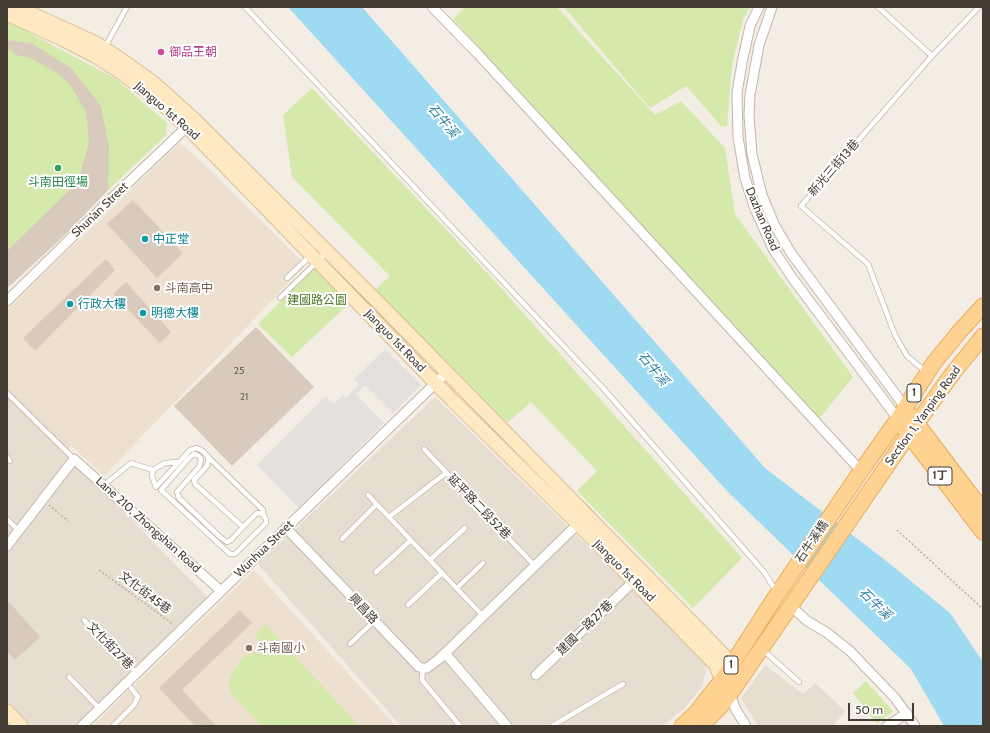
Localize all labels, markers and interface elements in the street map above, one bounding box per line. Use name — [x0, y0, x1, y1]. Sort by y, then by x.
place label: 御品王朝 — [169, 45, 217, 59]
marker: 御品王朝 — [156, 47, 166, 57]
street label: Jianguo 1st Road — [132, 79, 202, 143]
water label: 石牛溪 — [424, 101, 462, 141]
street label: 新光三街13巷 — [805, 137, 863, 199]
marker: 斗南田徑場 — [53, 163, 63, 173]
place label: 斗南田徑場 — [28, 175, 88, 189]
street label: Shun’an Street — [69, 179, 131, 241]
street label: Dazhan Road — [742, 185, 782, 253]
place label: 中正堂 — [153, 232, 189, 246]
marker: 中正堂 — [140, 234, 150, 244]
place label: 斗南高中 — [165, 281, 213, 295]
marker: 斗南高中 — [152, 283, 162, 293]
park label: 建國路公園 — [287, 293, 347, 307]
place label: 行政大樓 — [78, 297, 126, 311]
marker: 行政大樓 — [65, 299, 75, 309]
place label: 明德大樓 — [151, 306, 199, 320]
street label: Jianguo 1st Road — [362, 307, 428, 375]
marker: 明德大樓 — [138, 308, 148, 318]
water label: 石牛溪 — [634, 349, 672, 389]
street label: Section 1, Yanping Road — [882, 363, 964, 469]
house number: 25 — [234, 365, 244, 377]
road number: 1 — [907, 384, 921, 402]
house number: 21 — [240, 391, 248, 403]
road number: 1丁 — [928, 467, 952, 485]
street label: 延平路二段52巷 — [444, 472, 514, 542]
street label: Lane 210, Zhongshan Road — [93, 474, 203, 576]
street label: Wunhua Street — [232, 517, 296, 581]
street label: 石牛溪橋 — [793, 518, 831, 566]
street label: Jianguo 1st Road — [590, 537, 658, 605]
street label: 文化街45巷 — [116, 569, 174, 617]
water label: 石牛溪 — [856, 585, 894, 623]
street label: 興昌路 — [345, 591, 381, 627]
street label: 建國一路27巷 — [554, 598, 616, 658]
street label: 文化街27巷 — [84, 619, 136, 673]
place label: 斗南國小 — [257, 641, 305, 655]
marker: 斗南國小 — [244, 643, 254, 653]
road number: 1 — [724, 656, 738, 674]
scale bar — [850, 695, 916, 721]
text: 50 m — [855, 702, 883, 717]

